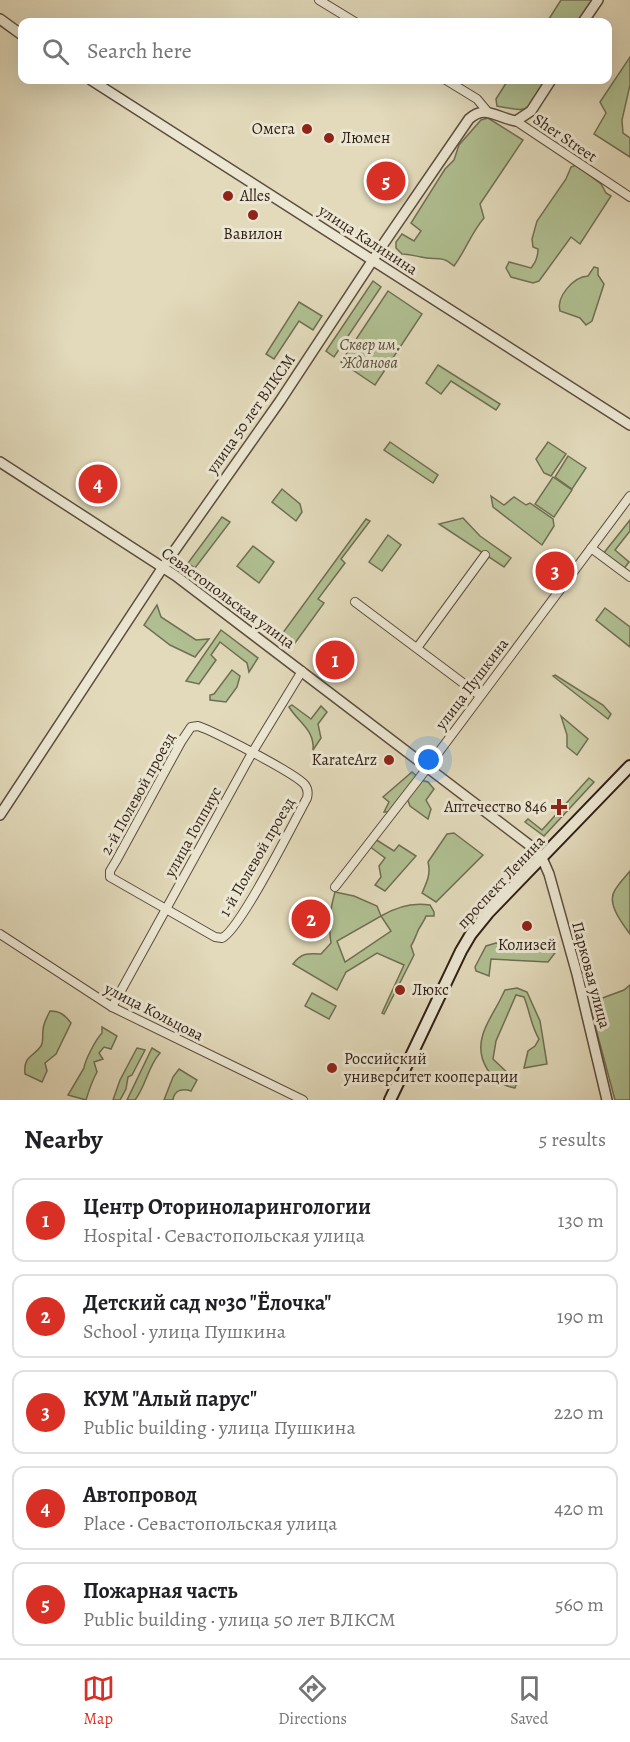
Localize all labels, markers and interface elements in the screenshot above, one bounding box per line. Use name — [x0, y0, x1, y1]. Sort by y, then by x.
search box — [18, 18, 612, 84]
icon: search — [39, 35, 72, 68]
text: Search here — [87, 36, 192, 66]
street label: Sher Street — [529, 109, 601, 167]
place label: Омега — [252, 118, 296, 140]
marker: Омега — [300, 122, 314, 136]
place label: Люмен — [341, 127, 390, 149]
marker: Люмен — [322, 131, 336, 145]
pin: 5 — [366, 158, 406, 204]
place label: Alles — [239, 185, 270, 207]
marker: Alles — [221, 189, 235, 203]
street label: улица Калинина — [313, 199, 422, 281]
marker: Вавилон — [246, 208, 260, 222]
place label: Вавилон — [223, 223, 283, 245]
park label: Сквер им. Жданова — [340, 334, 400, 374]
street label: улица 50 лет ВЛКСМ — [201, 350, 301, 479]
pin: 4 — [78, 462, 118, 506]
street label: Севастопольская улица — [157, 542, 300, 654]
pin: 3 — [536, 548, 574, 594]
street label: улица Пушкина — [430, 633, 514, 735]
pin: 1 — [316, 638, 354, 682]
street label: 2-й Полевой проезд — [95, 729, 181, 859]
your location — [414, 745, 443, 774]
place label: KarateArz — [312, 749, 377, 771]
marker: KarateArz — [382, 753, 396, 767]
street label: улица Гоппиус — [159, 783, 227, 882]
street label: 1-й Полевой проезд — [214, 793, 300, 921]
place label: Аптечество 846 — [443, 796, 547, 818]
marker: Аптечество 846 — [552, 800, 566, 814]
street label: проспект Ленина — [452, 830, 550, 933]
pin: 2 — [292, 896, 330, 942]
marker: Колизей — [520, 919, 534, 933]
street label: Парковая улица — [566, 919, 616, 1031]
place label: Колизей — [498, 934, 556, 956]
street label: улица Кольцова — [100, 977, 208, 1047]
place label: Люкс — [412, 979, 449, 1001]
marker: Люкс — [393, 983, 407, 997]
place label: Российский университет кооперации — [343, 1048, 518, 1088]
marker: Российский университет кооперации — [325, 1061, 339, 1075]
text: Nearby — [24, 1122, 103, 1157]
text: 5 results — [539, 1126, 606, 1153]
text: Центр Оториноларингологии — [83, 1192, 371, 1222]
text: 1 — [42, 1207, 49, 1234]
text: 130 m — [558, 1207, 604, 1234]
text: Hospital · Севастопольская улица — [83, 1222, 365, 1249]
text: Детский сад №30 "Ёлочка" — [83, 1288, 331, 1318]
text: 2 — [41, 1303, 50, 1330]
text: 190 m — [557, 1303, 604, 1330]
text: School · улица Пушкина — [83, 1318, 286, 1345]
text: КУМ "Алый парус" — [83, 1384, 257, 1414]
text: 3 — [41, 1399, 50, 1426]
text: 220 m — [554, 1399, 604, 1426]
text: Public building · улица Пушкина — [83, 1414, 356, 1441]
text: Автопровод — [83, 1480, 197, 1510]
text: 4 — [41, 1495, 50, 1522]
text: 420 m — [554, 1495, 604, 1522]
text: Place · Севастопольская улица — [83, 1510, 338, 1537]
text: Пожарная часть — [83, 1576, 238, 1606]
text: 5 — [41, 1591, 50, 1618]
text: 560 m — [555, 1591, 604, 1618]
text: Public building · улица 50 лет ВЛКСМ — [83, 1606, 396, 1633]
tab: Map — [82, 1672, 115, 1730]
tab: Directions — [278, 1672, 347, 1730]
tab: Saved — [510, 1672, 548, 1730]

